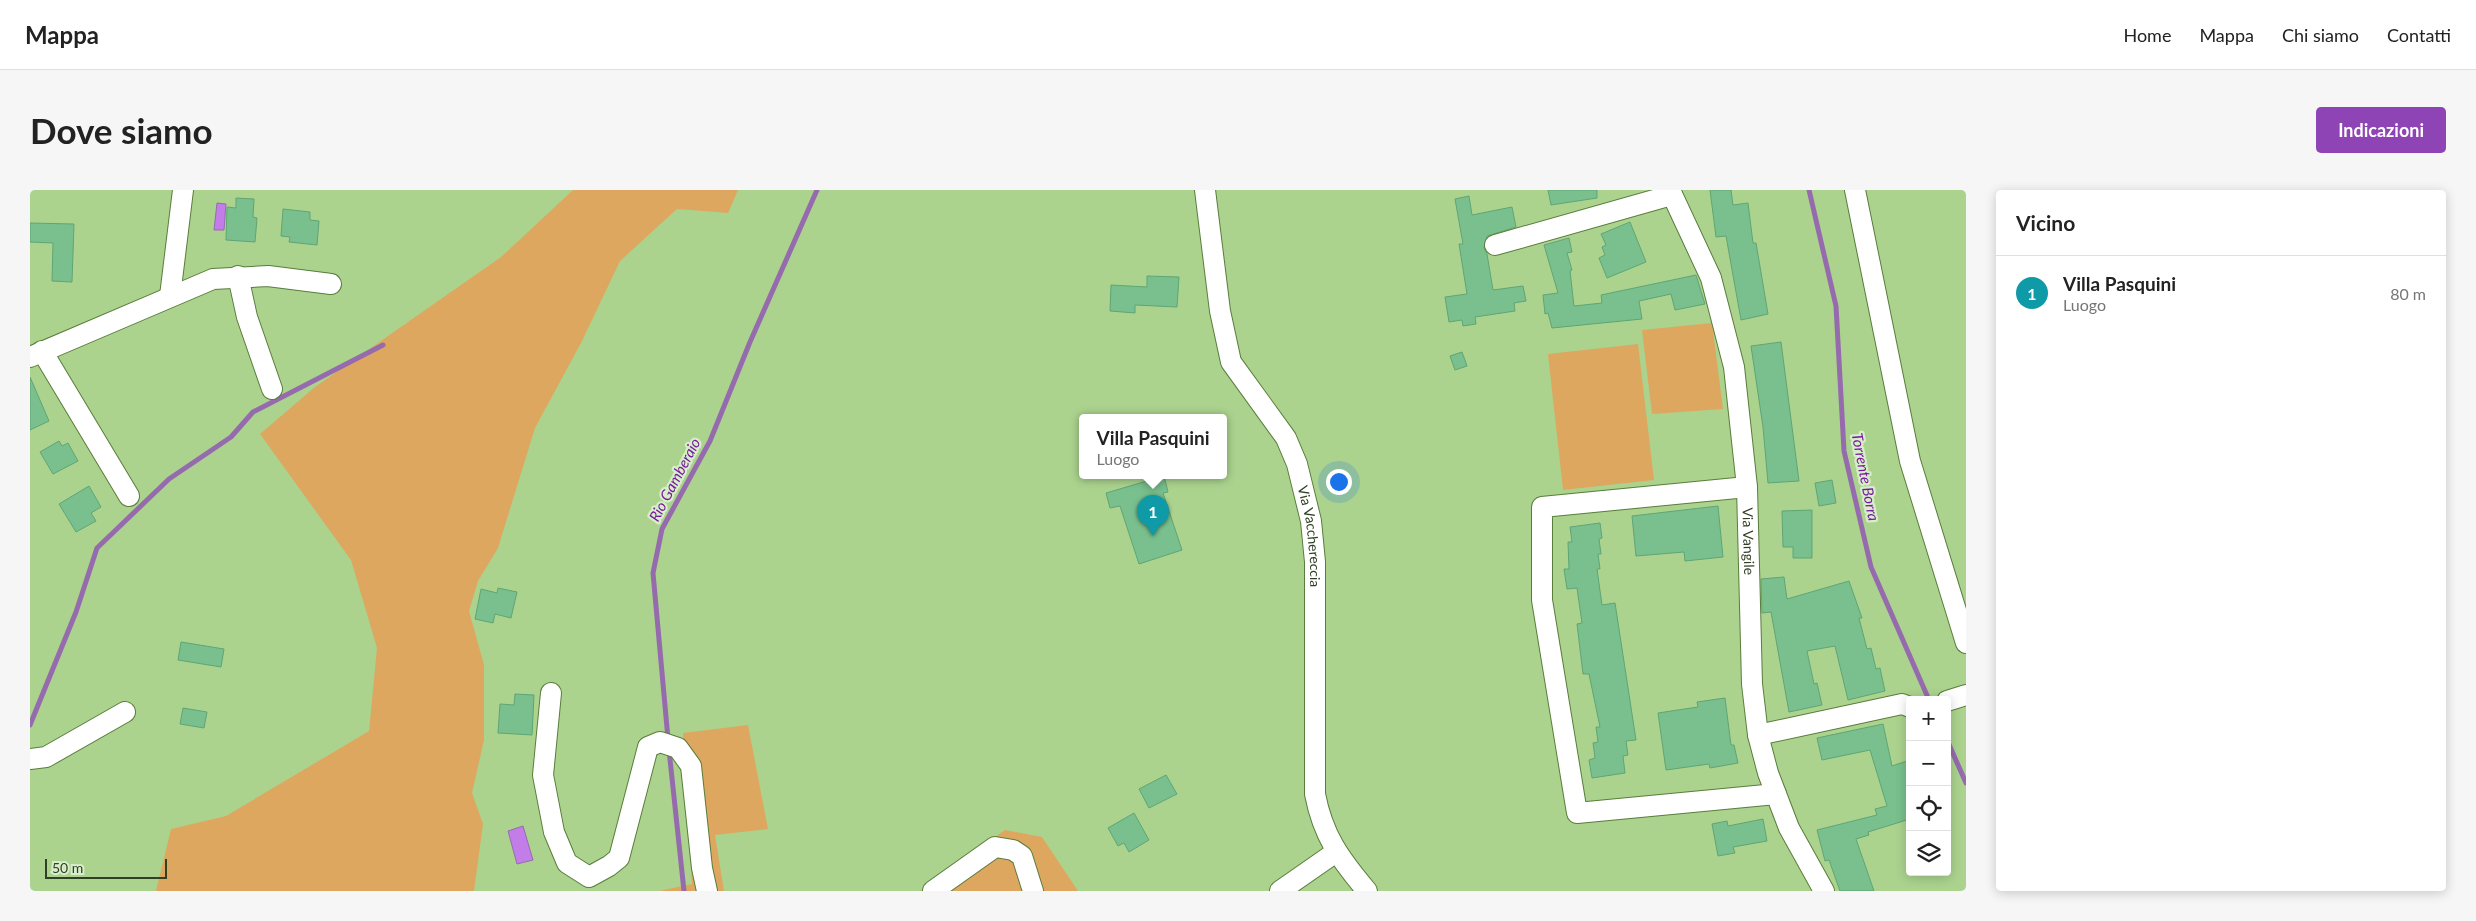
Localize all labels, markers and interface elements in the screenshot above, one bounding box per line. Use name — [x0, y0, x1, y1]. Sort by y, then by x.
text: Mappa — [25, 20, 99, 49]
text: Home — [2123, 24, 2171, 46]
text: Mappa — [2199, 24, 2254, 46]
text: Chi siamo — [2282, 24, 2359, 46]
text: Contatti — [2387, 24, 2451, 46]
button: Indicazioni — [2316, 107, 2446, 153]
text: Dove siamo — [30, 109, 213, 151]
text: Vicino — [2016, 210, 2075, 235]
text: Villa Pasquini — [2063, 272, 2176, 295]
text: 1 — [2027, 284, 2037, 303]
text: 80 m — [2390, 284, 2426, 303]
text: Luogo — [2063, 295, 2106, 314]
popup — [1079, 414, 1227, 479]
text: Villa Pasquini — [1096, 426, 1210, 449]
water label: Torrente Borra — [1849, 431, 1883, 523]
water label: Rio Gamberaio — [645, 435, 704, 524]
text: Luogo — [1096, 449, 1139, 468]
your location — [1326, 469, 1352, 495]
street label: Via Vacchereccia — [1295, 484, 1324, 587]
pin: 1 — [1137, 495, 1169, 536]
street label: Via Vangile — [1740, 507, 1758, 575]
map controls — [1906, 696, 1951, 876]
button: + — [1906, 696, 1951, 741]
button: − — [1906, 741, 1951, 786]
button: locate — [1906, 786, 1951, 831]
button: layers — [1906, 831, 1951, 876]
scale bar — [45, 856, 168, 879]
text: 50 m — [52, 859, 83, 876]

